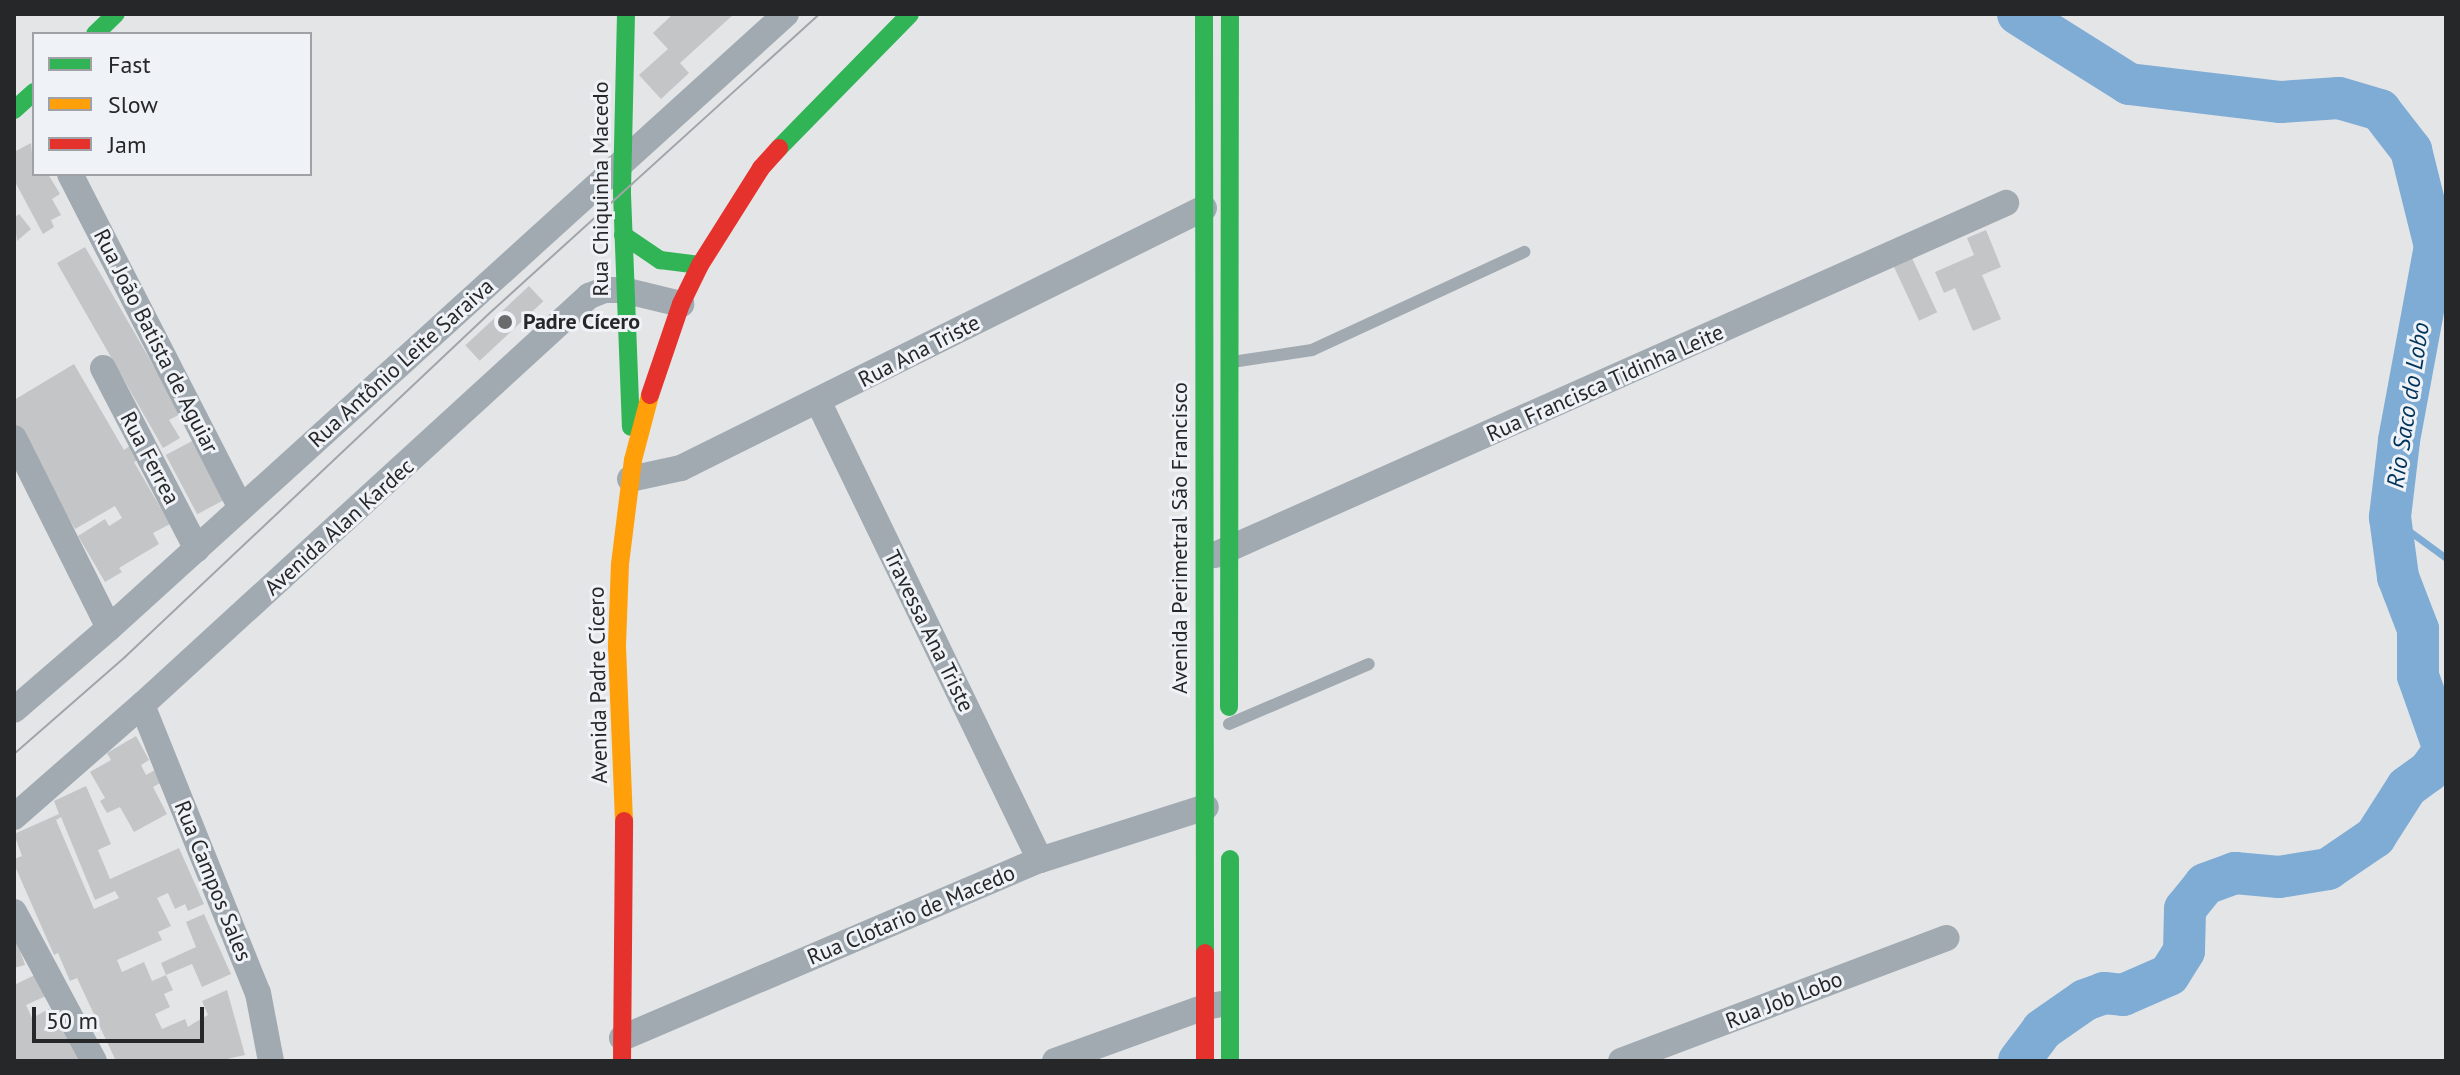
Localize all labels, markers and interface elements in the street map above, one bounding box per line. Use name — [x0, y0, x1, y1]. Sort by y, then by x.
legend — [32, 32, 312, 176]
text: Fast — [108, 49, 151, 80]
street label: Rua Chiquinha Macedo — [588, 82, 614, 296]
text: Slow — [108, 89, 158, 120]
text: Jam — [108, 129, 146, 160]
street label: Rua João Batista de Aguiar — [88, 224, 224, 458]
street label: Rua Antônio Leite Saraiva — [303, 273, 499, 453]
place label: Padre Cícero — [523, 309, 640, 335]
street label: Rua Ana Triste — [853, 309, 985, 393]
marker: Padre Cícero — [494, 311, 516, 333]
street label: Rua Francisca Tidinha Leite — [1482, 319, 1728, 447]
water label: Rio Saco do Lobo — [2381, 320, 2435, 490]
street label: Avenida Perimetral São Francisco — [1167, 382, 1193, 694]
street label: Rua Ferrea — [115, 407, 185, 509]
street label: Avenida Alan Kardec — [259, 453, 419, 601]
street label: Travessa Ana Triste — [878, 545, 980, 717]
street label: Avenida Padre Cícero — [583, 586, 613, 784]
street label: Rua Campos Sales — [169, 797, 257, 965]
street label: Rua Clotario de Macedo — [803, 859, 1019, 971]
street label: Rua Job Lobo — [1722, 966, 1846, 1034]
scale bar — [36, 991, 208, 1041]
text: 50 m — [46, 1005, 98, 1036]

